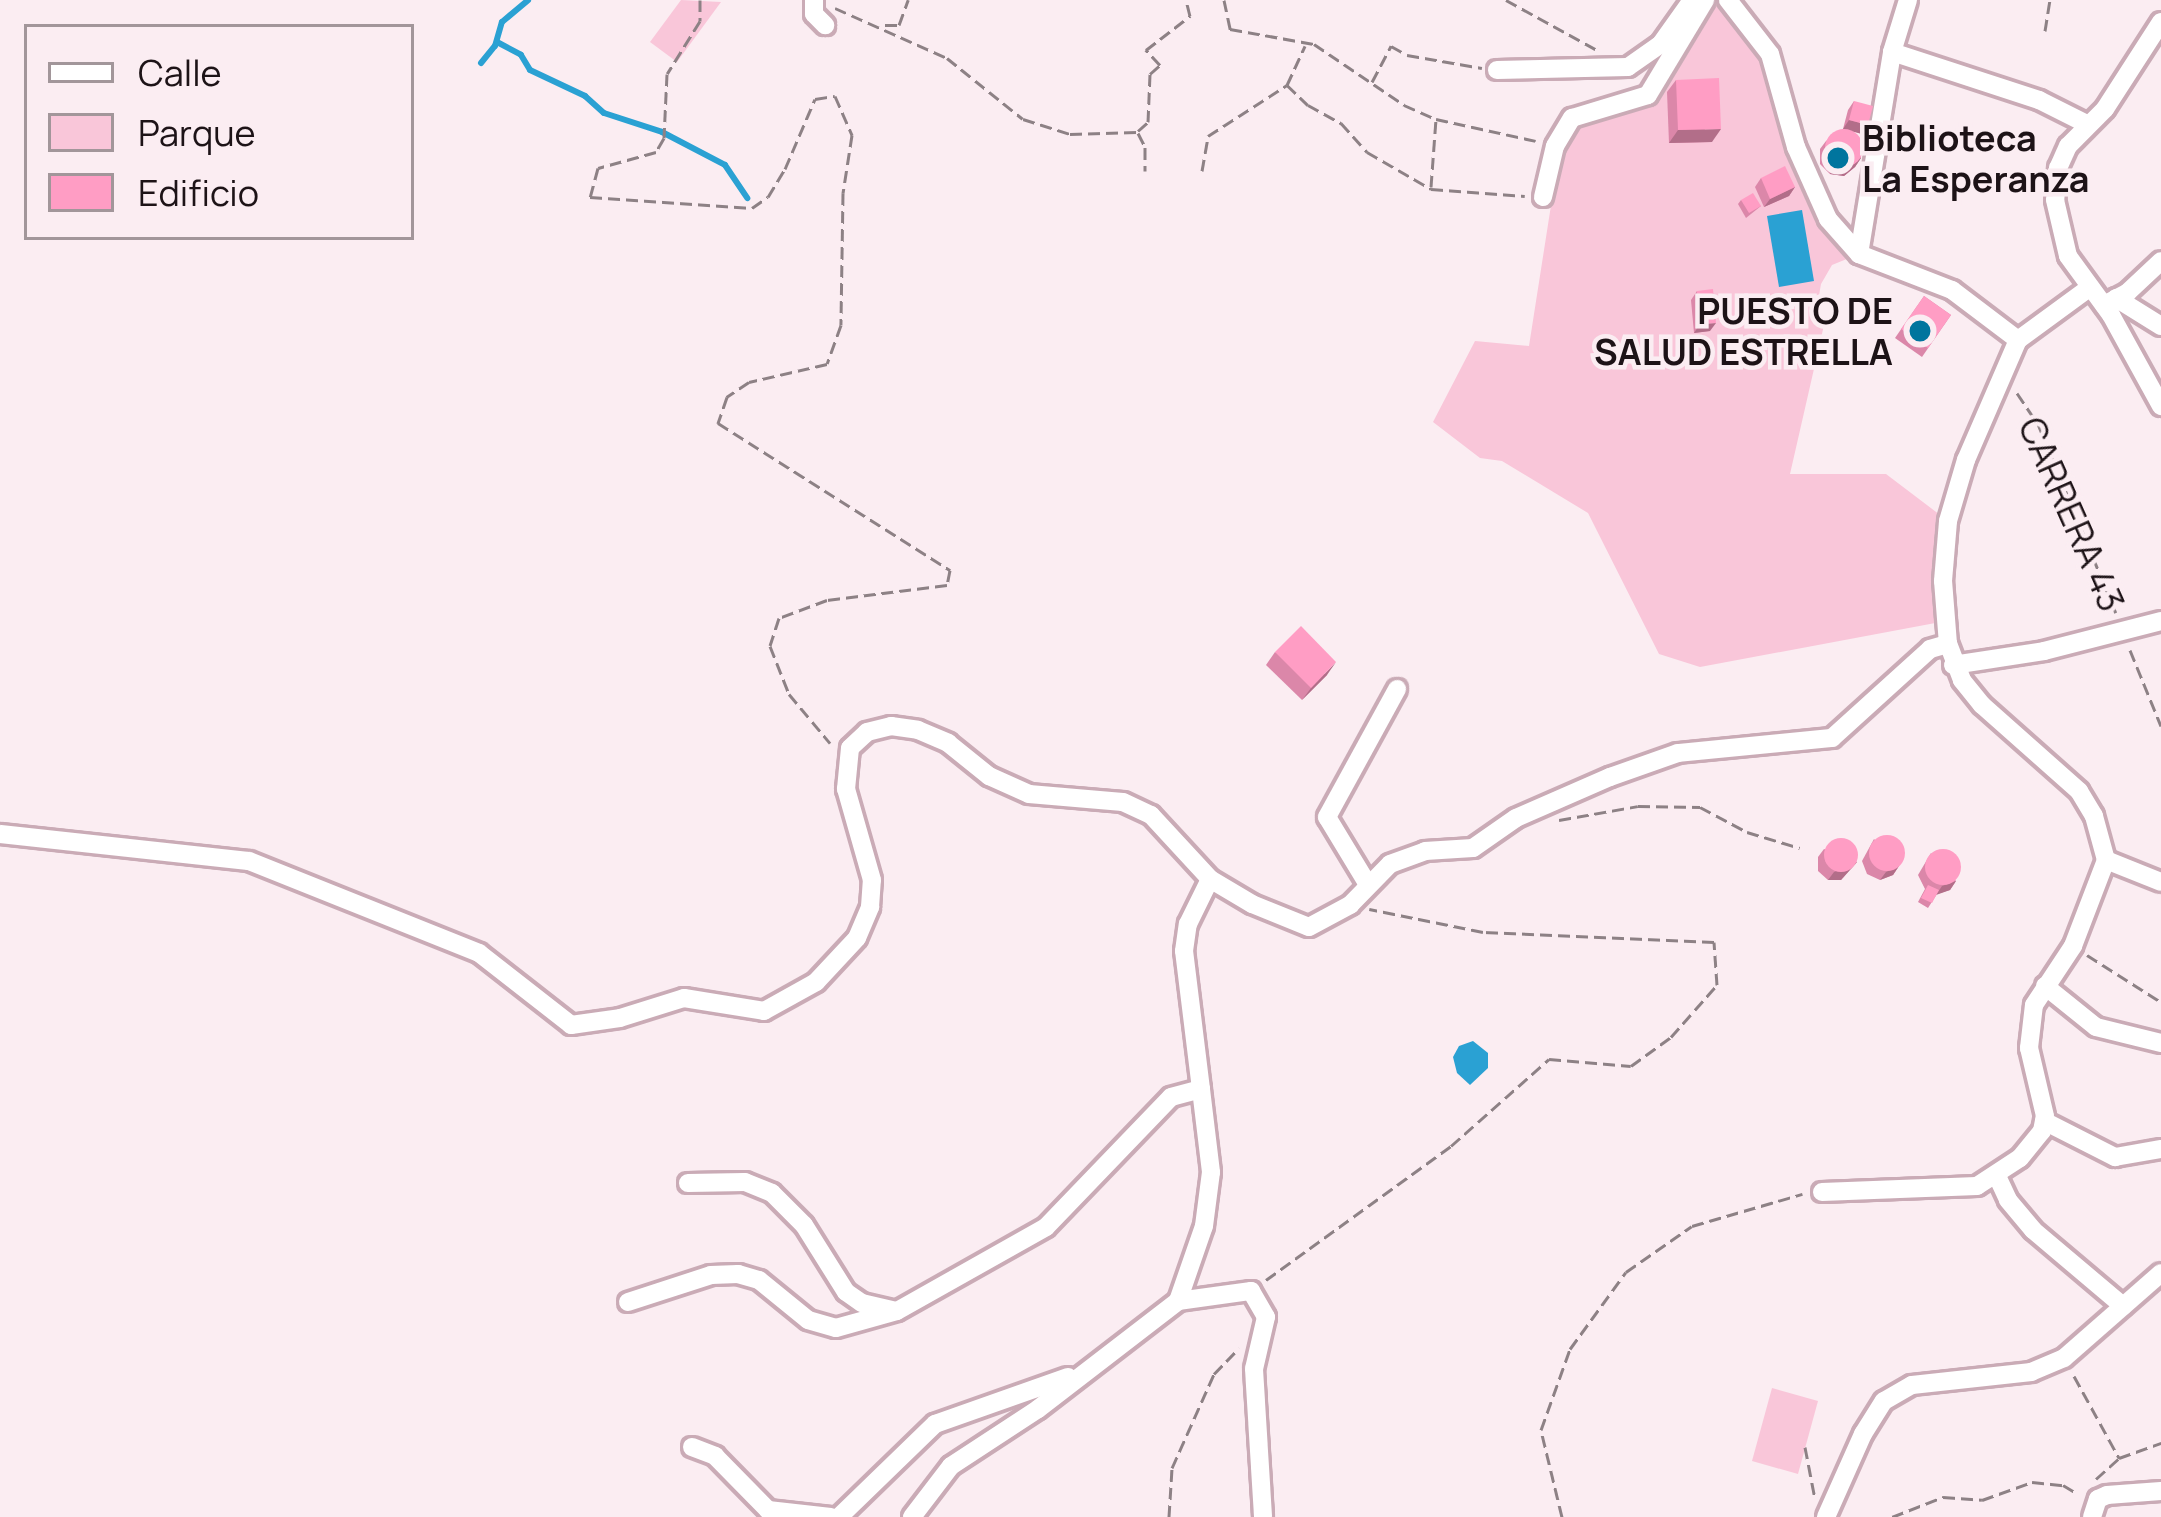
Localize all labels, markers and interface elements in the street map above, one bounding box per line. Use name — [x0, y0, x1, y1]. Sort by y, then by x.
legend — [24, 24, 414, 240]
text: Calle — [138, 48, 222, 97]
text: Parque — [138, 108, 256, 157]
place label: Biblioteca La Esperanza — [1862, 115, 2090, 200]
marker: Biblioteca La Esperanza — [1825, 145, 1851, 171]
text: Edificio — [138, 168, 259, 217]
place label: PUESTO DE SALUD ESTRELLA — [1594, 288, 1893, 373]
marker: PUESTO DE SALUD ESTRELLA — [1904, 315, 1936, 347]
street label: CARRERA 43 — [2010, 410, 2134, 618]

